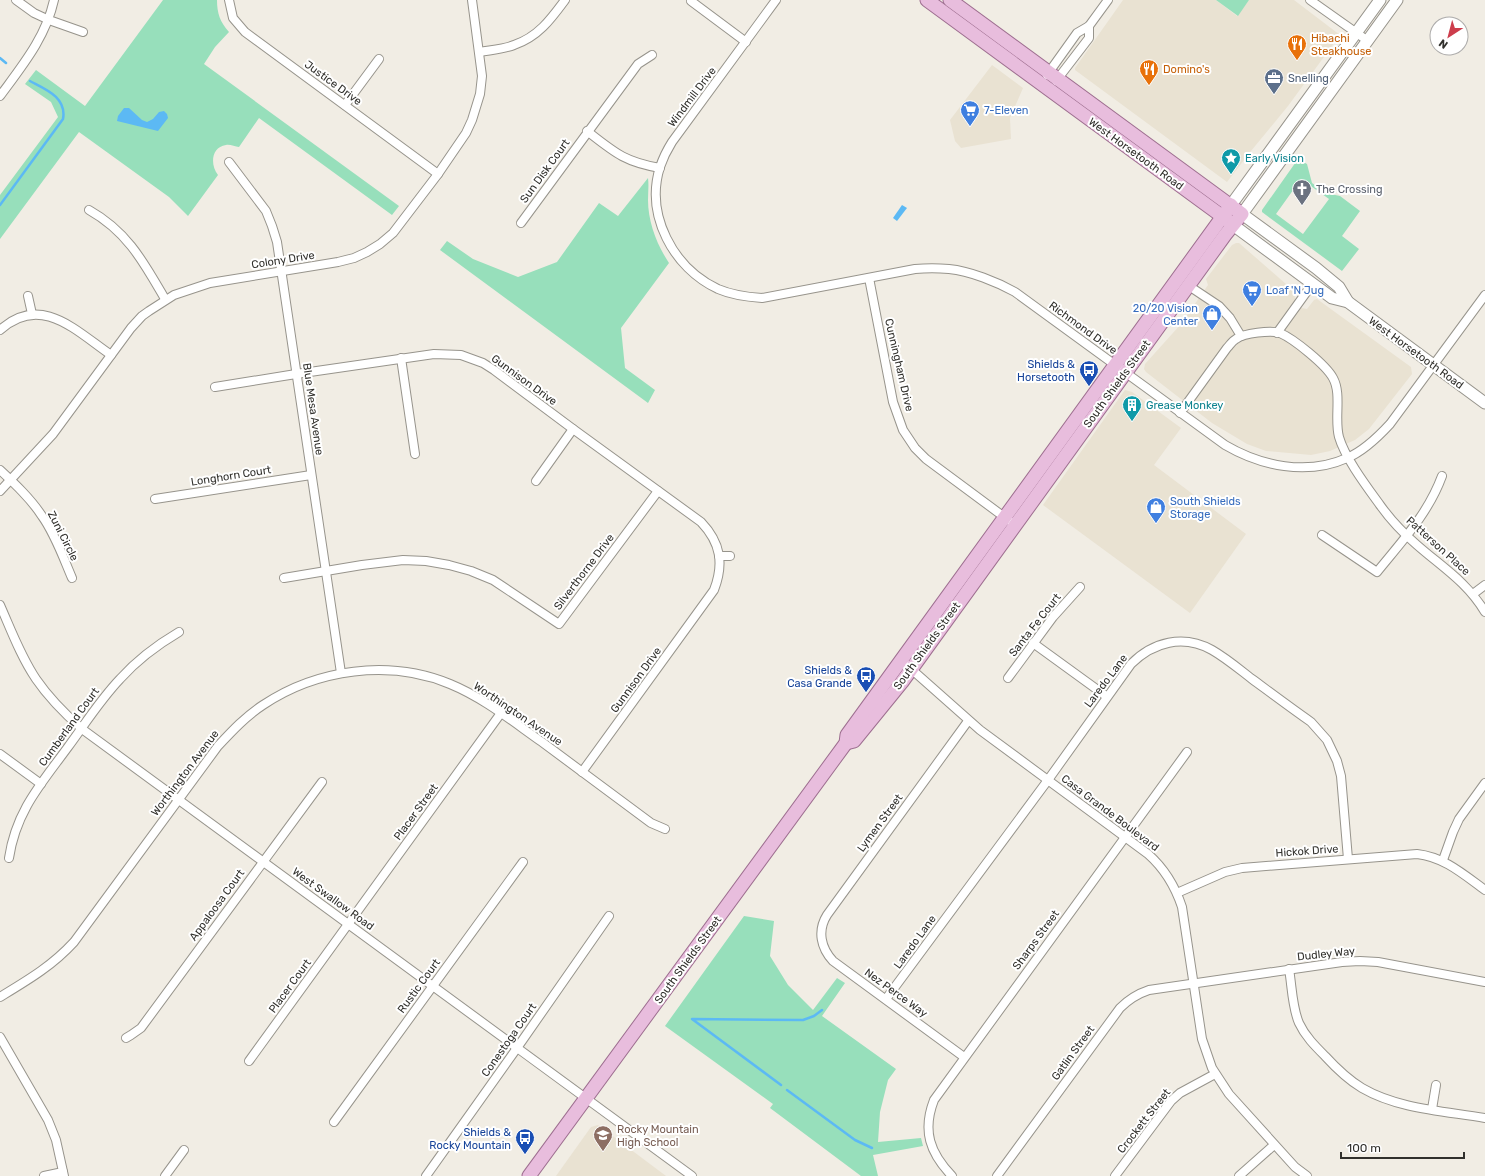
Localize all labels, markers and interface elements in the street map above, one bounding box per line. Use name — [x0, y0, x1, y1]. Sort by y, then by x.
north arrow — [1429, 16, 1469, 56]
place label: Hibachi Steakhouse — [1311, 32, 1371, 58]
restaurant icon: Hibachi Steakhouse — [1286, 33, 1308, 61]
text: N — [1436, 36, 1450, 51]
street label: Justice Drive — [302, 58, 364, 108]
restaurant icon: Domino's — [1138, 58, 1160, 86]
place label: Domino's — [1163, 63, 1210, 76]
street label: Windmill Drive — [665, 64, 719, 130]
office icon: Snelling — [1263, 67, 1285, 95]
place label: Snelling — [1288, 72, 1329, 85]
supermarket icon: 7-Eleven — [959, 99, 981, 127]
place label: 7-Eleven — [984, 104, 1029, 117]
street label: West Horsetooth Road — [1086, 115, 1186, 193]
street label: Sun Disk Court — [517, 136, 573, 205]
place icon: Early Vision — [1220, 147, 1242, 175]
place label: Early Vision — [1245, 152, 1304, 165]
church icon: The Crossing — [1291, 178, 1313, 206]
place label: The Crossing — [1316, 183, 1383, 196]
street label: Colony Drive — [250, 249, 316, 271]
supermarket icon: Loaf 'N Jug — [1241, 279, 1263, 307]
place label: Loaf 'N Jug — [1266, 284, 1324, 297]
street label: Richmond Drive — [1046, 299, 1120, 357]
place label: 20/20 Vision Center — [1133, 302, 1199, 328]
shop icon: 20/20 Vision Center — [1201, 303, 1223, 331]
street label: West Horsetooth Road — [1366, 314, 1466, 392]
street label: Cunningham Drive — [882, 317, 916, 413]
street label: South Shields Street — [1081, 337, 1154, 430]
street label: Gunnison Drive — [489, 352, 559, 408]
place label: Shields & Horsetooth — [1017, 358, 1075, 384]
bus stop icon: Shields & Horsetooth — [1078, 359, 1100, 387]
street label: Blue Mesa Avenue — [300, 362, 326, 456]
building icon: Grease Monkey — [1121, 394, 1143, 422]
place label: Grease Monkey — [1146, 399, 1223, 412]
street label: Longhorn Court — [190, 463, 273, 489]
place label: South Shields Storage — [1170, 495, 1241, 521]
shop icon: South Shields Storage — [1145, 496, 1167, 524]
street label: Zuni Circle — [45, 509, 81, 563]
street label: Patterson Place — [1403, 514, 1473, 578]
street label: Silverthorne Drive — [551, 531, 617, 613]
street label: Santa Fe Court — [1006, 590, 1064, 659]
street label: South Shields Street — [891, 599, 964, 692]
street label: Gunnison Drive — [608, 645, 664, 715]
street label: Laredo Lane — [1082, 652, 1130, 710]
place label: Shields & Casa Grande — [787, 664, 852, 690]
bus stop icon: Shields & Casa Grande — [855, 665, 877, 693]
street label: Worthington Avenue — [471, 679, 565, 749]
street label: Cumberland Court — [36, 685, 102, 769]
street label: Worthington Avenue — [148, 727, 222, 819]
street label: Casa Grande Boulevard — [1059, 772, 1161, 854]
street label: Placer Street — [391, 781, 441, 843]
street label: Lymen Street — [855, 791, 906, 854]
street label: Hickok Drive — [1275, 842, 1339, 860]
street label: West Swallow Road — [290, 865, 376, 933]
street label: Appaloosa Court — [187, 866, 248, 943]
street label: Sharps Street — [1010, 907, 1062, 972]
street label: South Shields Street — [652, 913, 725, 1006]
street label: Laredo Lane — [891, 913, 939, 971]
street label: Dudley Way — [1296, 944, 1356, 964]
street label: Placer Court — [266, 956, 314, 1015]
street label: Rustic Court — [395, 956, 443, 1016]
street label: Nez Perce Way — [862, 966, 930, 1020]
street label: Conestoga Court — [479, 1000, 540, 1079]
street label: Gatlin Street — [1049, 1023, 1098, 1083]
street label: Crockett Street — [1115, 1086, 1174, 1156]
place label: Rocky Mountain High School — [617, 1123, 699, 1149]
school or university icon: Rocky Mountain High School — [592, 1124, 614, 1152]
place label: Shields & Rocky Mountain — [429, 1126, 511, 1152]
bus stop icon: Shields & Rocky Mountain — [514, 1127, 536, 1155]
scale bar — [1341, 1134, 1464, 1160]
text: 100 m — [1347, 1141, 1381, 1155]

